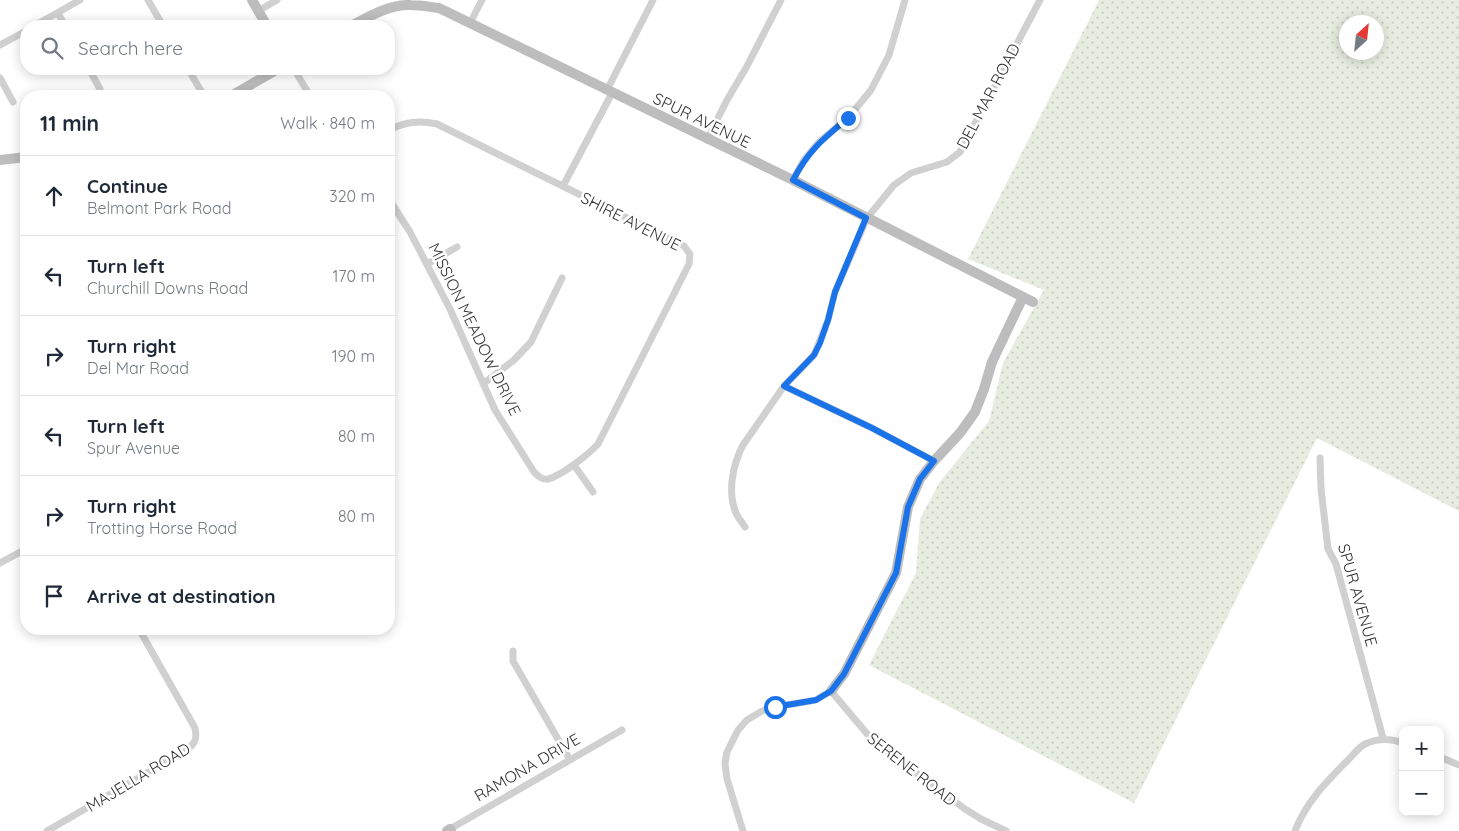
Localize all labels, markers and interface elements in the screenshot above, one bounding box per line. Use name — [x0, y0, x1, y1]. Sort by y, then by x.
north arrow — [1339, 15, 1384, 60]
search box — [20, 20, 395, 75]
icon: search — [38, 34, 66, 62]
text: Search here — [78, 36, 183, 60]
street label: DEL MAR ROAD — [952, 40, 1024, 152]
street label: SPUR AVENUE — [650, 88, 754, 152]
route end — [837, 107, 860, 130]
text: 11 min — [40, 110, 99, 136]
text: Walk · 840 m — [280, 113, 375, 133]
text: Continue — [87, 174, 168, 198]
icon: ahead — [40, 182, 68, 210]
text: 320 m — [329, 186, 375, 206]
street label: SHIRE AVENUE — [578, 187, 684, 255]
text: Belmont Park Road — [87, 198, 231, 218]
street label: MISSION MEADOW DRIVE — [424, 239, 526, 419]
text: Turn left — [87, 254, 165, 278]
icon: left — [40, 262, 68, 290]
text: 170 m — [332, 266, 375, 286]
text: Churchill Downs Road — [87, 278, 248, 298]
text: Turn right — [87, 334, 176, 358]
icon: right — [40, 342, 68, 370]
text: 190 m — [332, 346, 375, 366]
text: Del Mar Road — [87, 358, 189, 378]
text: Turn left — [87, 414, 165, 438]
icon: left — [40, 422, 68, 450]
text: 80 m — [338, 426, 375, 446]
text: Spur Avenue — [87, 438, 180, 458]
text: Turn right — [87, 494, 176, 518]
icon: right — [40, 502, 68, 530]
text: 80 m — [338, 506, 375, 526]
text: Trotting Horse Road — [87, 518, 237, 538]
street label: SPUR AVENUE — [1334, 541, 1382, 649]
icon: arrive — [40, 582, 68, 610]
text: Arrive at destination — [87, 584, 276, 608]
route start — [764, 696, 787, 719]
map controls — [1399, 726, 1444, 816]
button: + — [1399, 726, 1444, 771]
street label: SERENE ROAD — [863, 728, 961, 810]
street label: RAMONA DRIVE — [471, 729, 583, 805]
street label: MAJELLA ROAD — [82, 738, 194, 816]
button: − — [1399, 771, 1444, 816]

